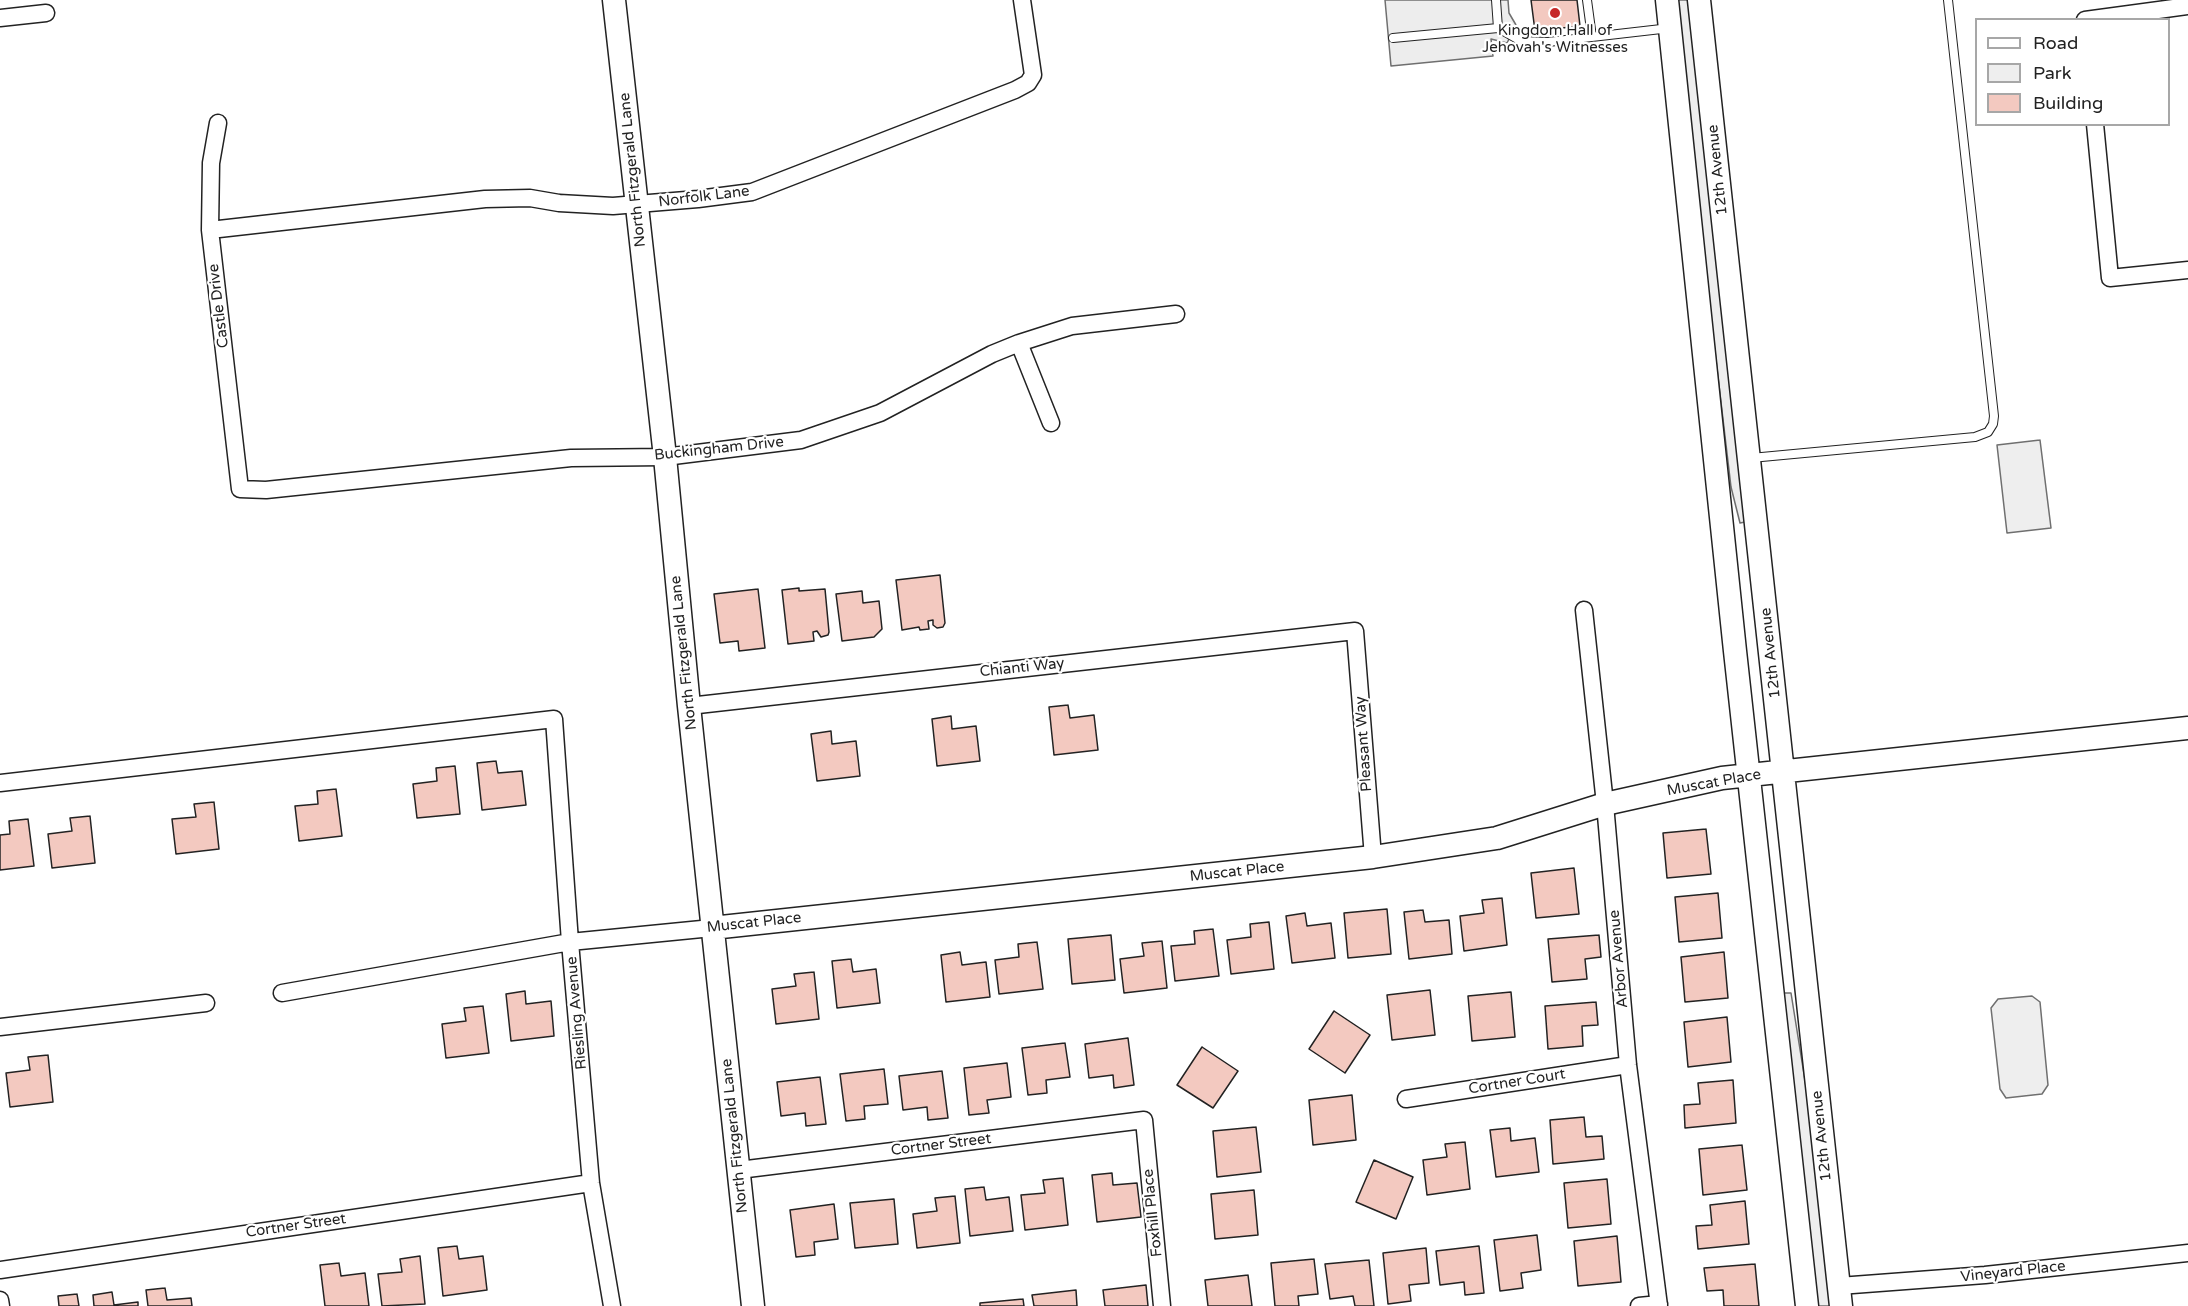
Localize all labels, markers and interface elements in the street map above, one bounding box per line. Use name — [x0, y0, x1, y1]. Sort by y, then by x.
marker: Kingdom Hall of Jehovah's Witnesses — [1548, 6, 1562, 20]
legend — [1975, 18, 2170, 126]
place label: Kingdom Hall of Jehovah's Witnesses — [1482, 22, 1628, 57]
text: Road — [2033, 32, 2078, 54]
text: Park — [2033, 62, 2071, 84]
street label: North Fitzgerald Lane — [616, 92, 650, 248]
text: Building — [2033, 92, 2103, 114]
street label: 12th Avenue — [1704, 124, 1732, 216]
street label: Norfolk Lane — [657, 182, 751, 212]
street label: Castle Drive — [205, 263, 233, 349]
street label: Buckingham Drive — [653, 433, 785, 465]
street label: North Fitzgerald Lane — [667, 575, 701, 731]
street label: 12th Avenue — [1757, 607, 1785, 699]
street label: Chianti Way — [979, 655, 1065, 681]
street label: Pleasant Way — [1352, 696, 1376, 792]
street label: Muscat Place — [1666, 766, 1762, 800]
street label: Muscat Place — [1189, 858, 1285, 886]
street label: Muscat Place — [706, 909, 802, 937]
street label: Arbor Avenue — [1606, 909, 1632, 1009]
street label: Riesling Avenue — [563, 956, 591, 1070]
street label: North Fitzgerald Lane — [718, 1058, 752, 1214]
street label: Cortner Court — [1467, 1065, 1567, 1099]
street label: 12th Avenue — [1808, 1090, 1836, 1182]
street label: Cortner Street — [890, 1130, 992, 1160]
street label: Foxhill Place — [1139, 1168, 1167, 1258]
street label: Cortner Street — [245, 1210, 347, 1242]
street label: Vineyard Place — [1960, 1258, 2066, 1286]

